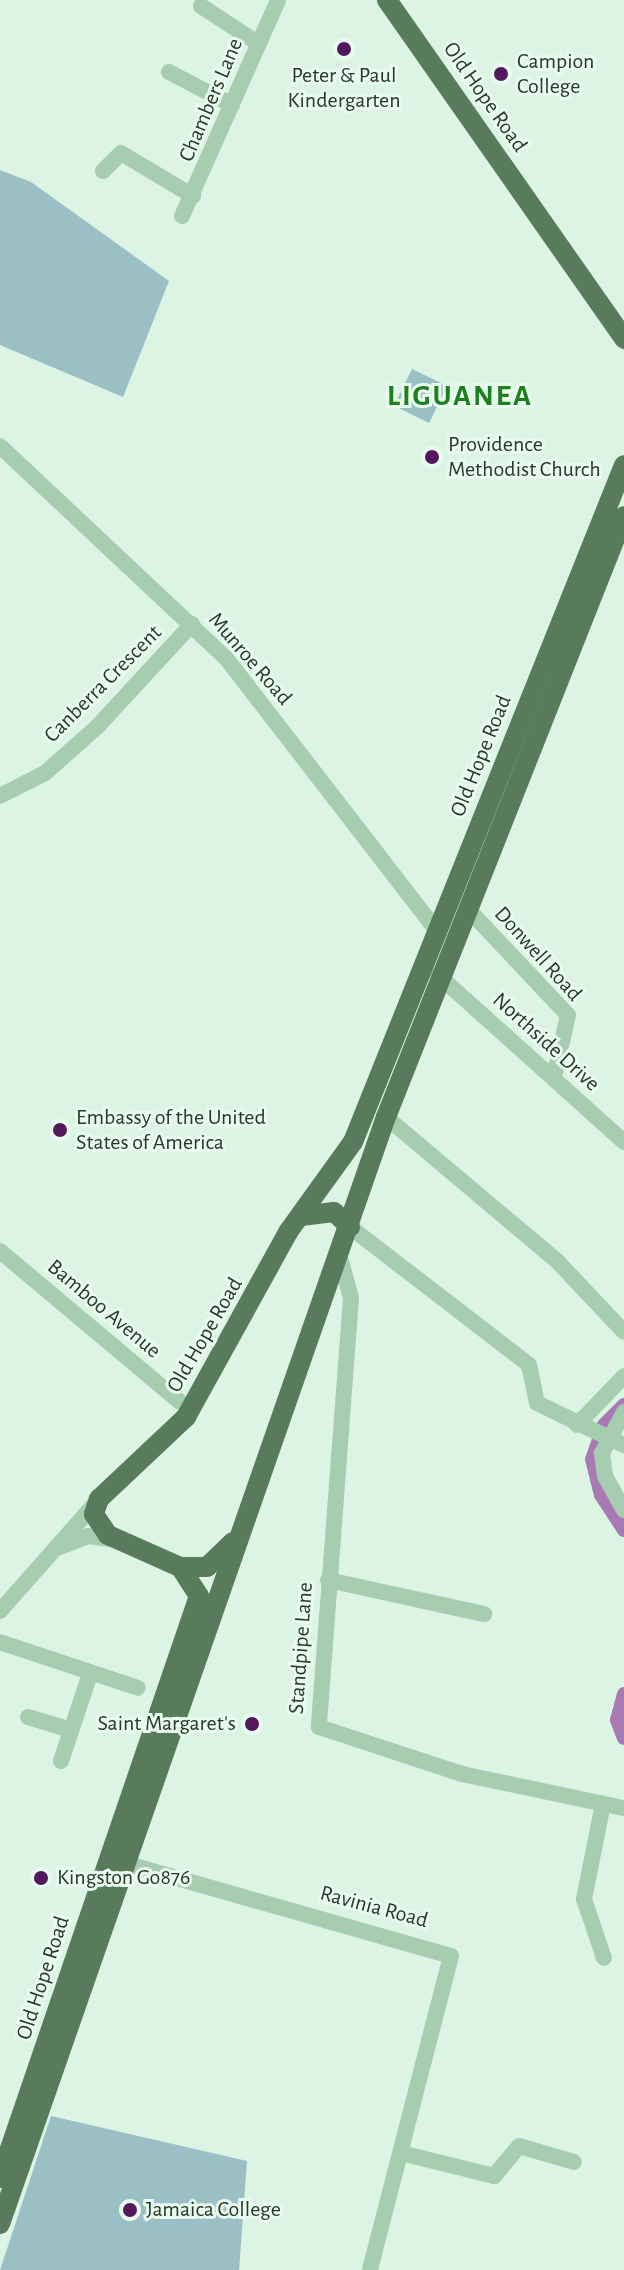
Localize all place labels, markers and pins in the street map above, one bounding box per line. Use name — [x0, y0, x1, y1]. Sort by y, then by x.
marker: Peter & Paul Kindergarten — [335, 40, 353, 58]
place label: Campion College — [517, 48, 594, 100]
place label: Peter & Paul Kindergarten — [287, 62, 401, 114]
marker: Campion College — [492, 65, 510, 83]
place label: Providence Methodist Church — [448, 431, 601, 482]
marker: Providence Methodist Church — [423, 448, 441, 466]
place label: Embassy of the United States of America — [76, 1104, 266, 1156]
marker: Embassy of the United States of America — [51, 1121, 69, 1139]
place label: Saint Margaret's — [98, 1711, 236, 1737]
marker: Saint Margaret's — [243, 1715, 261, 1733]
place label: Kingston Go876 — [57, 1865, 190, 1891]
marker: Kingston Go876 — [32, 1869, 50, 1887]
place label: Jamaica College — [146, 2197, 281, 2223]
marker: Jamaica College — [121, 2201, 139, 2219]

